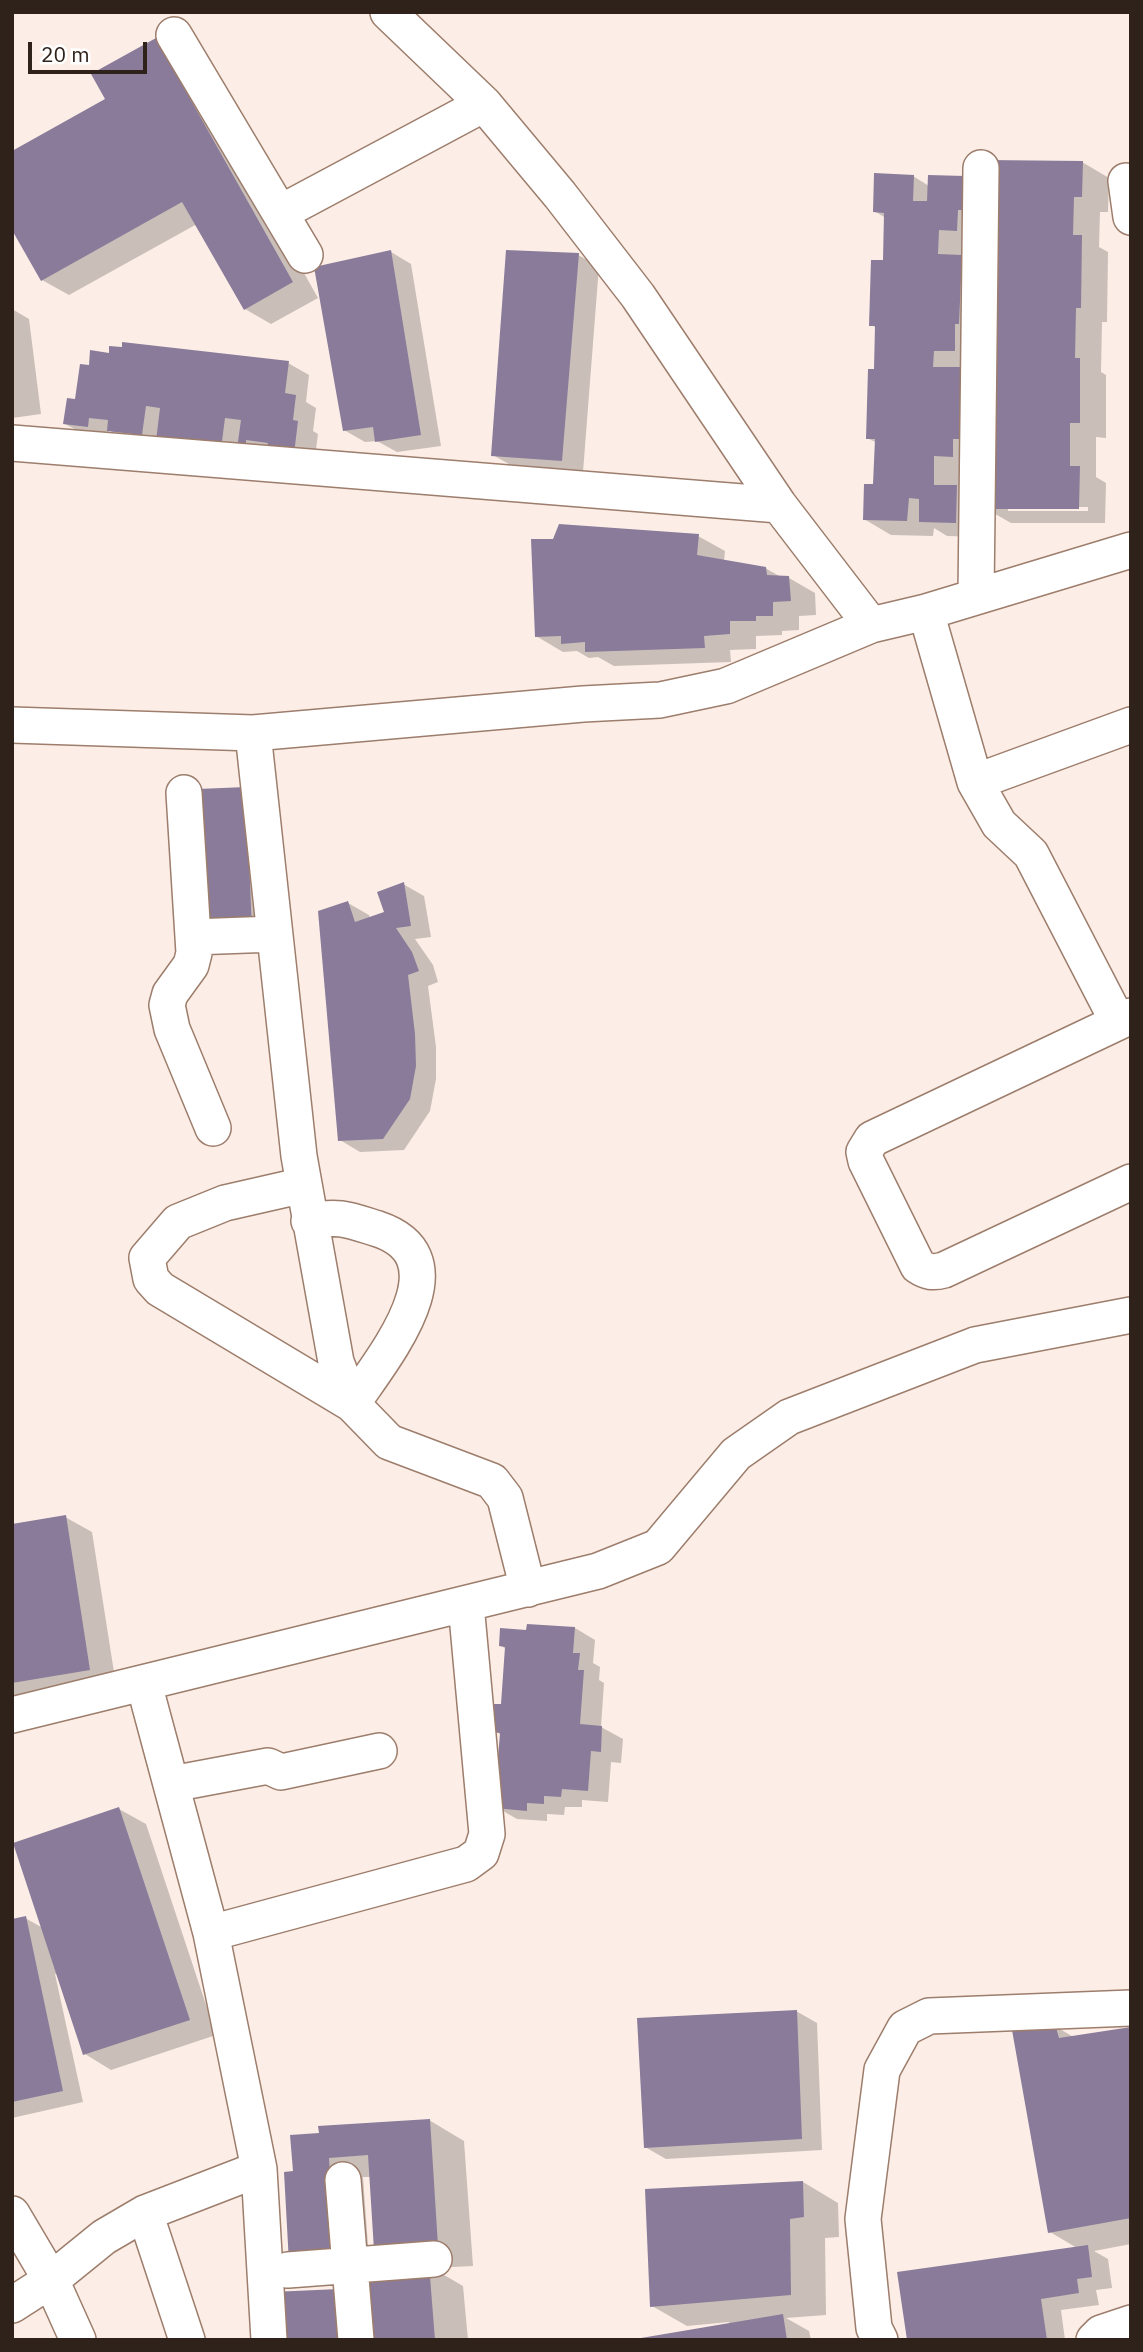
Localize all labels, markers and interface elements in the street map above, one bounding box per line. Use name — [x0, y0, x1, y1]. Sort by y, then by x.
scale bar — [32, 28, 150, 72]
text: 20 m — [41, 40, 90, 68]

